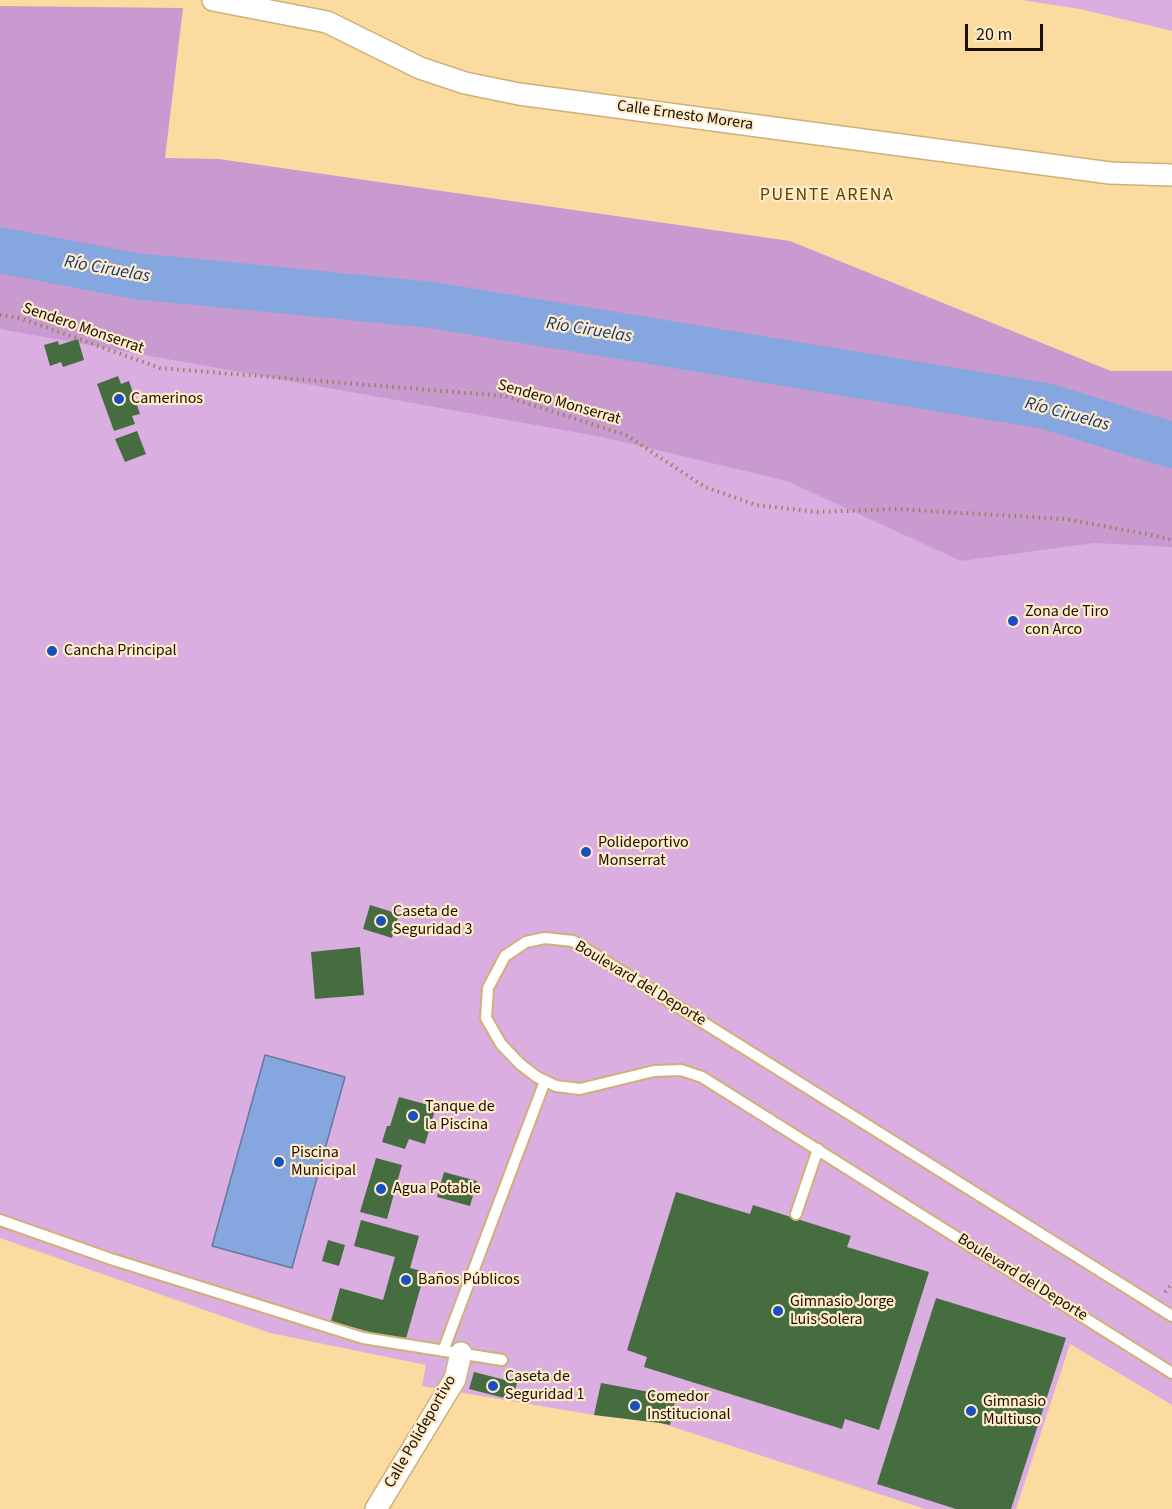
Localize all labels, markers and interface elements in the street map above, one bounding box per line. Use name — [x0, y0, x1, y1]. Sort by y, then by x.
scale bar — [968, 12, 1046, 50]
text: 20 m — [976, 22, 1012, 47]
street label: Calle Ernesto Morera — [616, 97, 754, 135]
district label: PUENTE ARENA — [760, 185, 894, 207]
water label: Río Ciruelas — [62, 252, 152, 288]
street label: Sendero Monserrat — [20, 299, 146, 359]
water label: Río Ciruelas — [544, 314, 634, 348]
street label: Sendero Monserrat — [495, 376, 623, 430]
place label: Camerinos — [131, 389, 203, 409]
marker: Camerinos — [112, 392, 126, 406]
water label: Río Ciruelas — [1022, 393, 1112, 437]
place label: Zona de Tiro con Arco — [1025, 602, 1109, 640]
marker: Zona de Tiro con Arco — [1006, 614, 1020, 628]
place label: Cancha Principal — [64, 641, 177, 661]
marker: Cancha Principal — [45, 644, 59, 658]
place label: Polideportivo Monserrat — [598, 833, 689, 871]
marker: Polideportivo Monserrat — [579, 845, 593, 859]
place label: Caseta de Seguridad 3 — [393, 902, 473, 940]
marker: Caseta de Seguridad 3 — [374, 914, 388, 928]
street label: Boulevard del Deporte — [571, 937, 709, 1031]
place label: Tanque de la Piscina — [425, 1097, 495, 1135]
marker: Tanque de la Piscina — [406, 1109, 420, 1123]
place label: Piscina Municipal — [291, 1143, 356, 1181]
marker: Piscina Municipal — [272, 1155, 286, 1169]
place label: Agua Potable — [393, 1179, 481, 1199]
marker: Agua Potable — [374, 1182, 388, 1196]
street label: Boulevard del Deporte — [953, 1230, 1091, 1326]
place label: Baños Públicos — [418, 1270, 520, 1290]
marker: Baños Públicos — [399, 1273, 413, 1287]
place label: Gimnasio Jorge Luis Solera — [790, 1292, 894, 1330]
marker: Gimnasio Jorge Luis Solera — [771, 1304, 785, 1318]
place label: Caseta de Seguridad 1 — [505, 1367, 585, 1405]
street label: Calle Polideportivo — [381, 1372, 461, 1492]
marker: Caseta de Seguridad 1 — [486, 1379, 500, 1393]
place label: Comedor Institucional — [647, 1387, 731, 1425]
place label: Gimnasio Multiuso — [983, 1392, 1046, 1430]
marker: Comedor Institucional — [628, 1399, 642, 1413]
marker: Gimnasio Multiuso — [964, 1404, 978, 1418]

